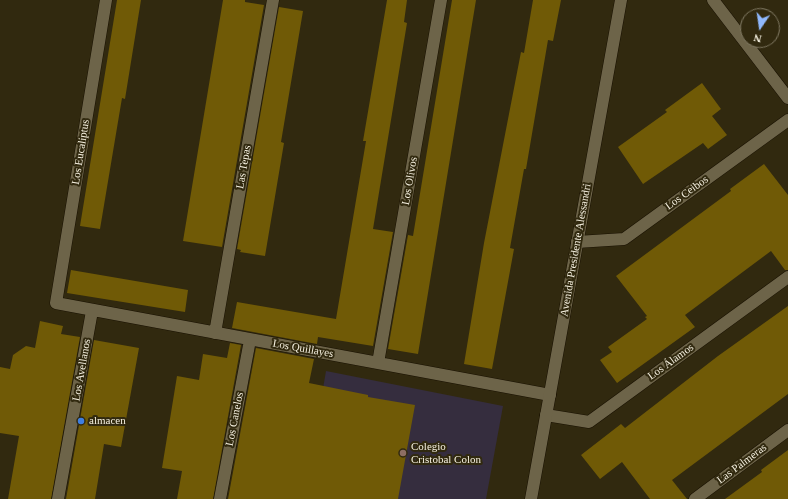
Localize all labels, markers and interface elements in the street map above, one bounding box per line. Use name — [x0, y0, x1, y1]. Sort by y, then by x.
north arrow — [740, 8, 780, 48]
text: N — [752, 32, 763, 45]
street label: Los Eucaliptus — [69, 119, 93, 185]
street label: Las Tepas — [234, 144, 254, 190]
street label: Los Olivos — [399, 156, 421, 206]
street label: Los Ceibos — [663, 173, 711, 213]
street label: Avenida Presidente Alessandri — [558, 182, 594, 318]
street label: Los Quillayes — [272, 337, 334, 361]
street label: Los Avellanos — [70, 338, 94, 402]
street label: Los Álamos — [645, 341, 697, 383]
street label: Los Canelos — [223, 391, 247, 447]
place label: almacen — [89, 414, 126, 428]
marker: almacen — [76, 416, 86, 426]
place label: Colegio Cristobal Colon — [411, 440, 481, 466]
street label: Las Palmeras — [714, 441, 770, 487]
marker: Colegio Cristobal Colon — [398, 448, 408, 458]

